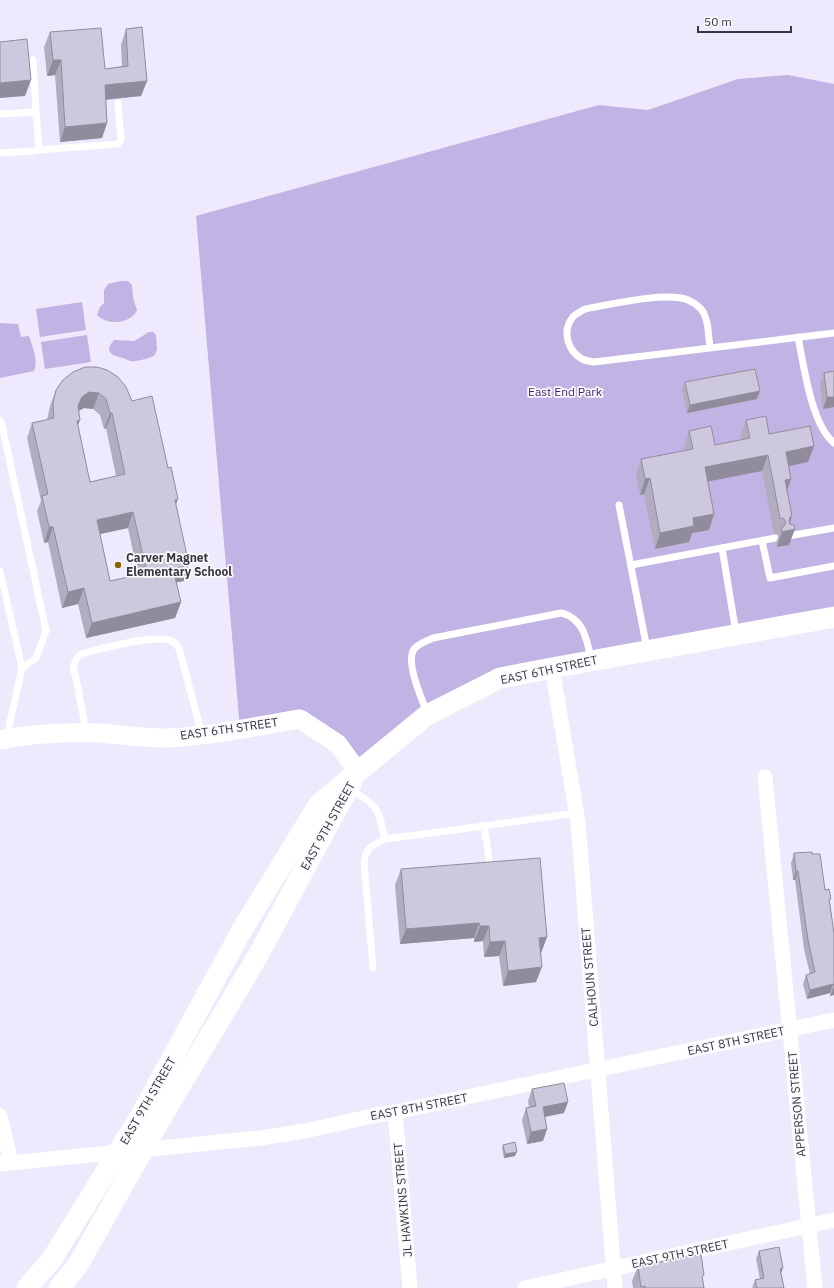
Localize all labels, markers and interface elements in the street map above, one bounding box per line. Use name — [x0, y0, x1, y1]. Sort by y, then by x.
scale bar — [698, 8, 791, 34]
text: 50 m — [704, 14, 732, 29]
park label: East End Park — [528, 384, 603, 399]
place label: Carver Magnet Elementary School — [126, 550, 232, 579]
marker: Carver Magnet Elementary School — [113, 560, 123, 570]
street label: EAST 6TH STREET — [499, 652, 599, 687]
street label: EAST 6TH STREET — [179, 714, 279, 743]
street label: EAST 9TH STREET — [297, 779, 358, 873]
street label: CALHOUN STREET — [578, 927, 601, 1027]
street label: EAST 8TH STREET — [686, 1023, 786, 1058]
street label: APPERSON STREET — [784, 1051, 809, 1157]
street label: EAST 9TH STREET — [116, 1054, 179, 1147]
street label: EAST 8TH STREET — [369, 1090, 469, 1123]
street label: JL HAWKINS STREET — [390, 1142, 415, 1258]
street label: EAST 9TH STREET — [630, 1236, 730, 1271]

